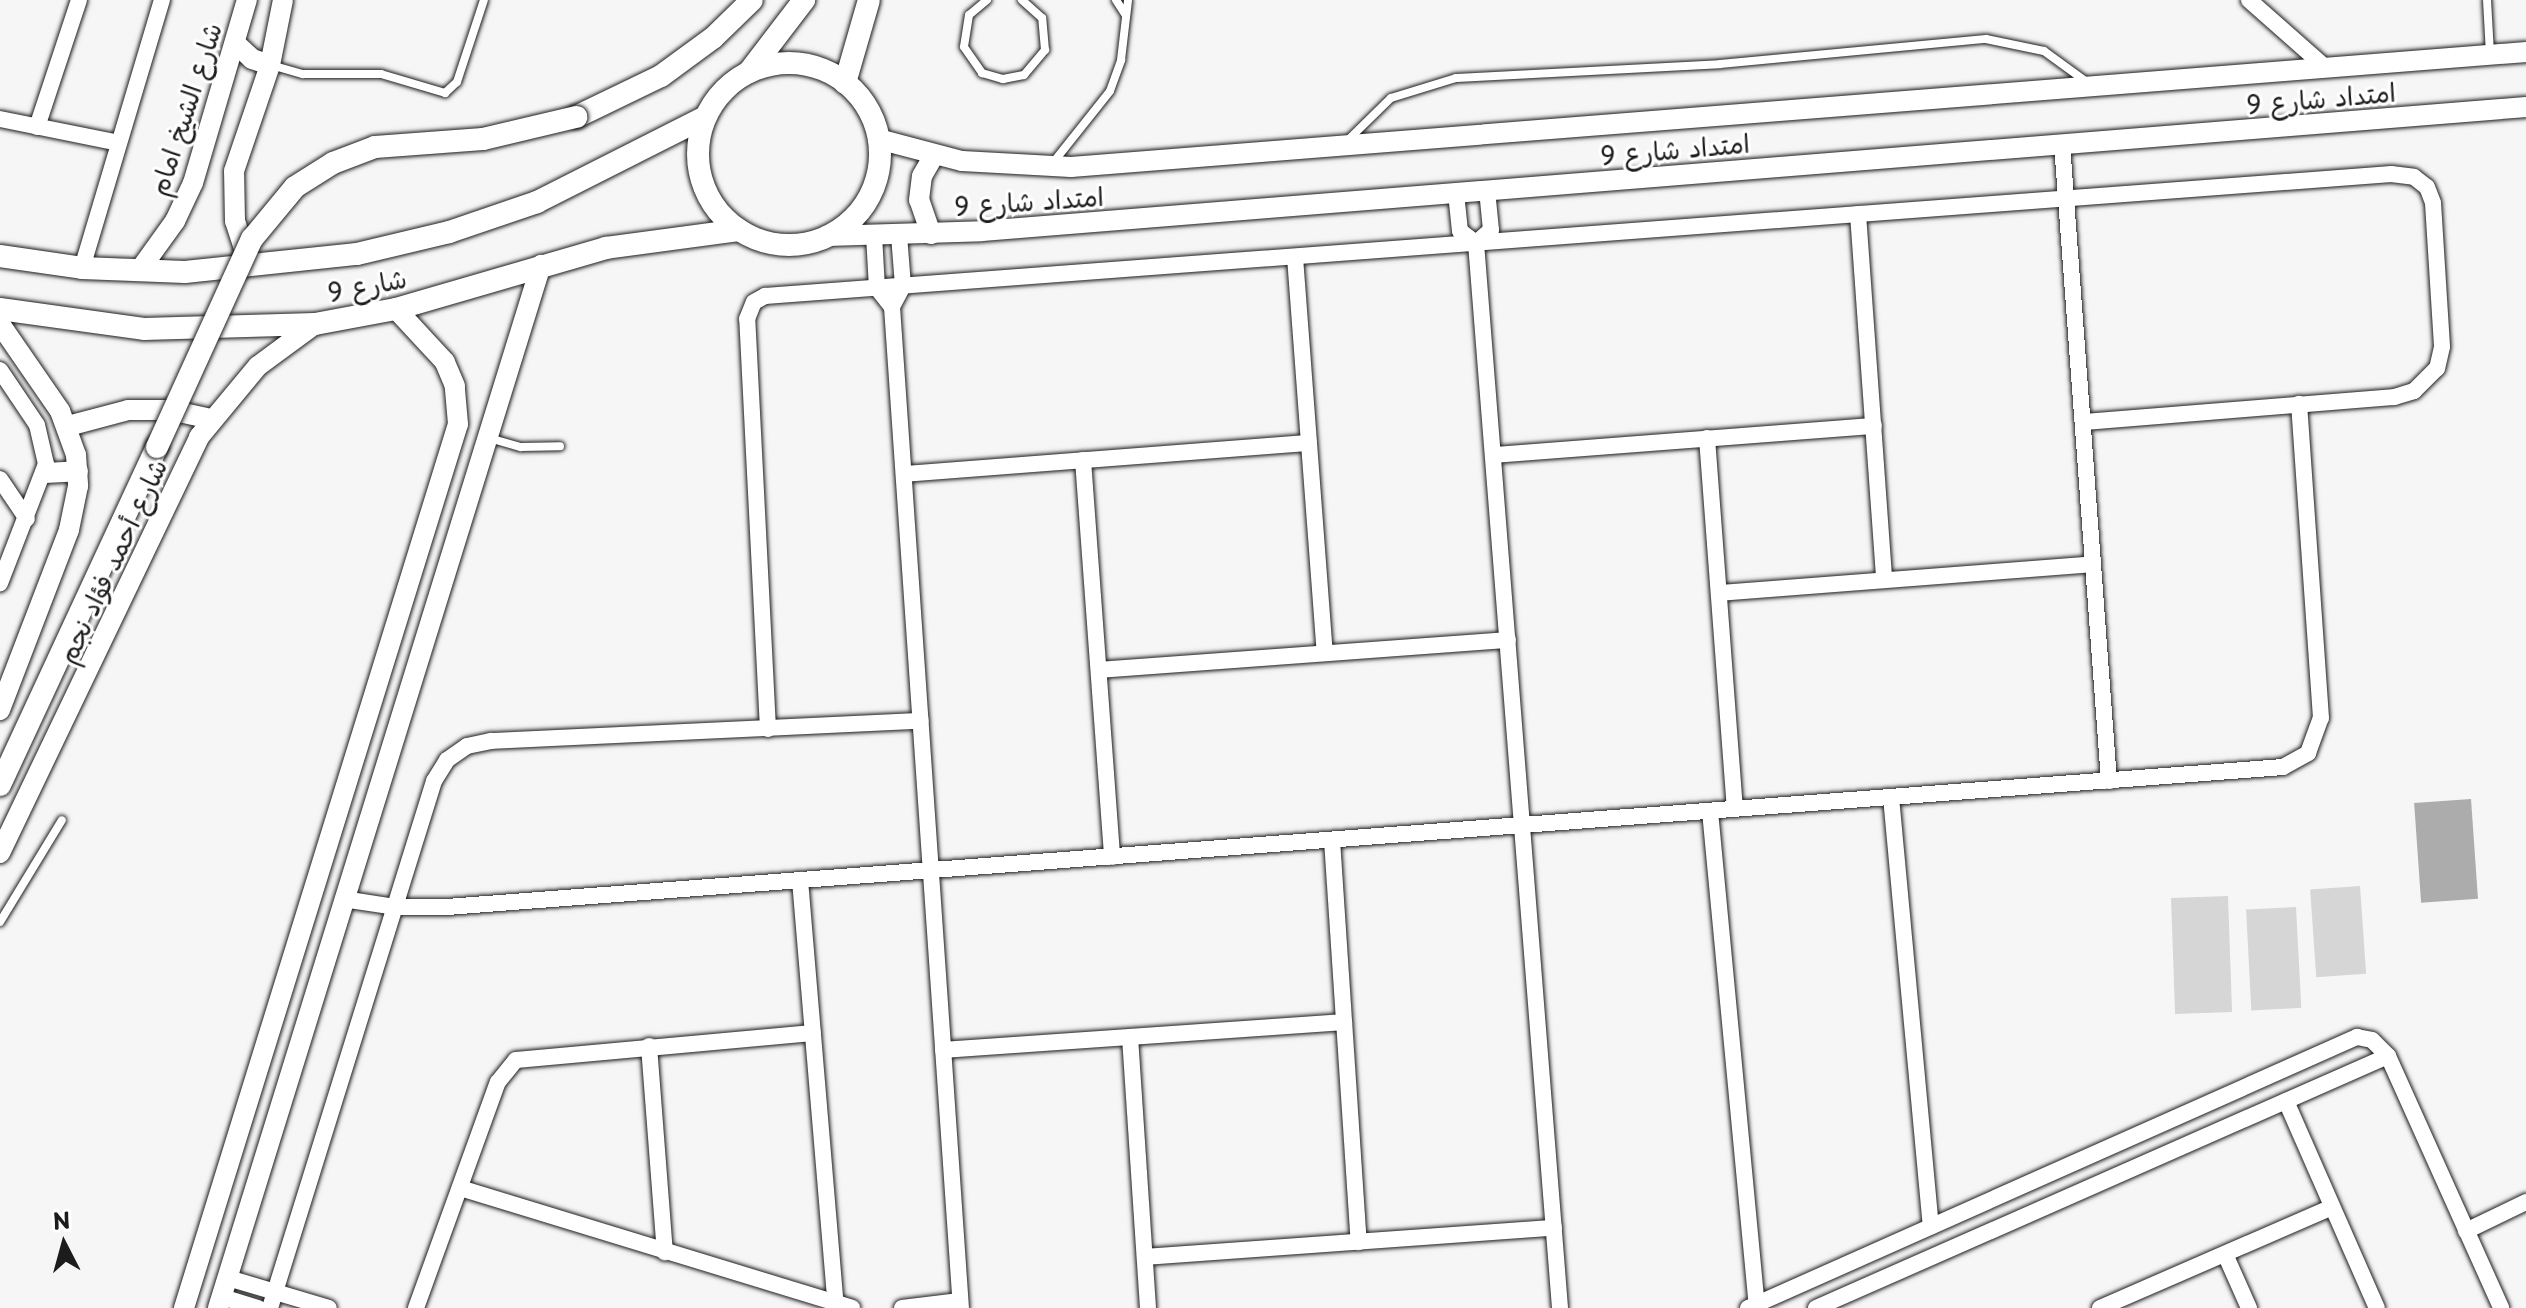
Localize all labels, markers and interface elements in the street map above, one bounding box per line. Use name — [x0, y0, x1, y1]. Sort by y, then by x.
street label: شارع الشيخ امام — [142, 19, 228, 199]
street label: امتداد شارع 9 — [2245, 76, 2397, 120]
street label: امتداد شارع 9 — [1599, 127, 1751, 171]
street label: امتداد شارع 9 — [953, 180, 1105, 222]
street label: شارع 9 — [325, 262, 409, 308]
street label: شارع أحمد فؤاد نجم — [51, 454, 173, 668]
text: N — [51, 1202, 72, 1237]
north arrow — [24, 1204, 104, 1284]

